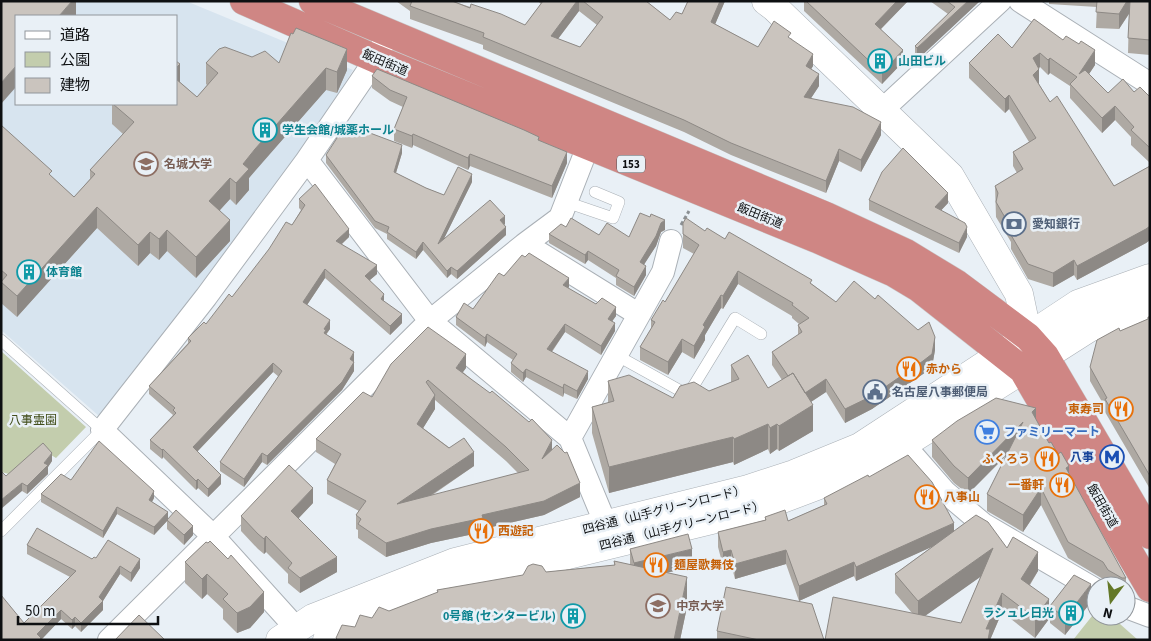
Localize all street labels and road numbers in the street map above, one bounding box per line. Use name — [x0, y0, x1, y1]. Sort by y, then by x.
street label: 飯田街道 — [360, 46, 410, 80]
road number: 153 — [617, 156, 645, 172]
street label: 飯田街道 — [735, 199, 785, 233]
street label: 飯田街道 — [1083, 481, 1121, 531]
street label: 四谷通（山手グリーンロード） — [581, 482, 747, 538]
street label: 四谷通 （山手グリーンロード） — [598, 497, 766, 555]

